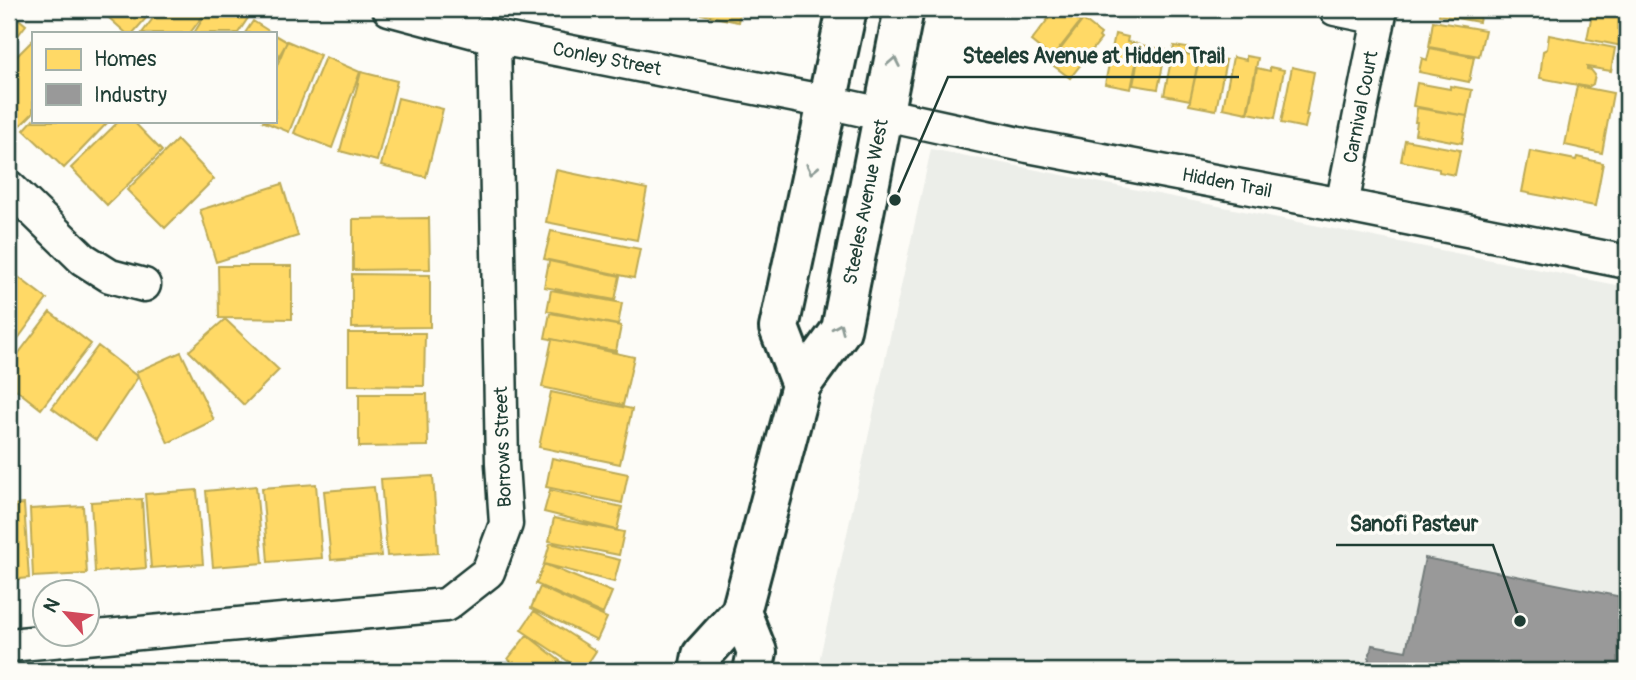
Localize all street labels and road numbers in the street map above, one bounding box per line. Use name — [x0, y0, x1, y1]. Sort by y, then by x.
street label: Conley Street — [551, 37, 664, 81]
street label: Carnival Court — [1338, 48, 1384, 165]
street label: Steeles Avenue West — [838, 117, 894, 287]
street label: Hidden Trail — [1180, 162, 1274, 204]
street label: Borrows Street — [489, 386, 517, 508]

